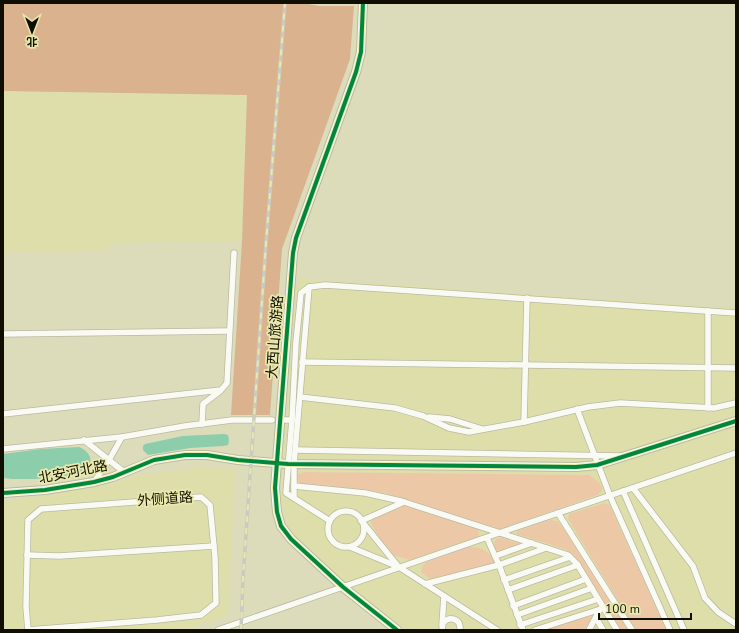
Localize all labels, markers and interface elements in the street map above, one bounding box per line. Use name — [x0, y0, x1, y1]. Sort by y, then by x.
north arrow — [12, 12, 52, 52]
text: 北 — [27, 34, 38, 49]
street label: 大西山旅游路 — [263, 294, 287, 380]
street label: 北安河北路 — [37, 456, 109, 488]
street label: 外侧道路 — [136, 488, 194, 510]
scale bar — [599, 595, 691, 621]
text: 100 m — [605, 601, 640, 617]

